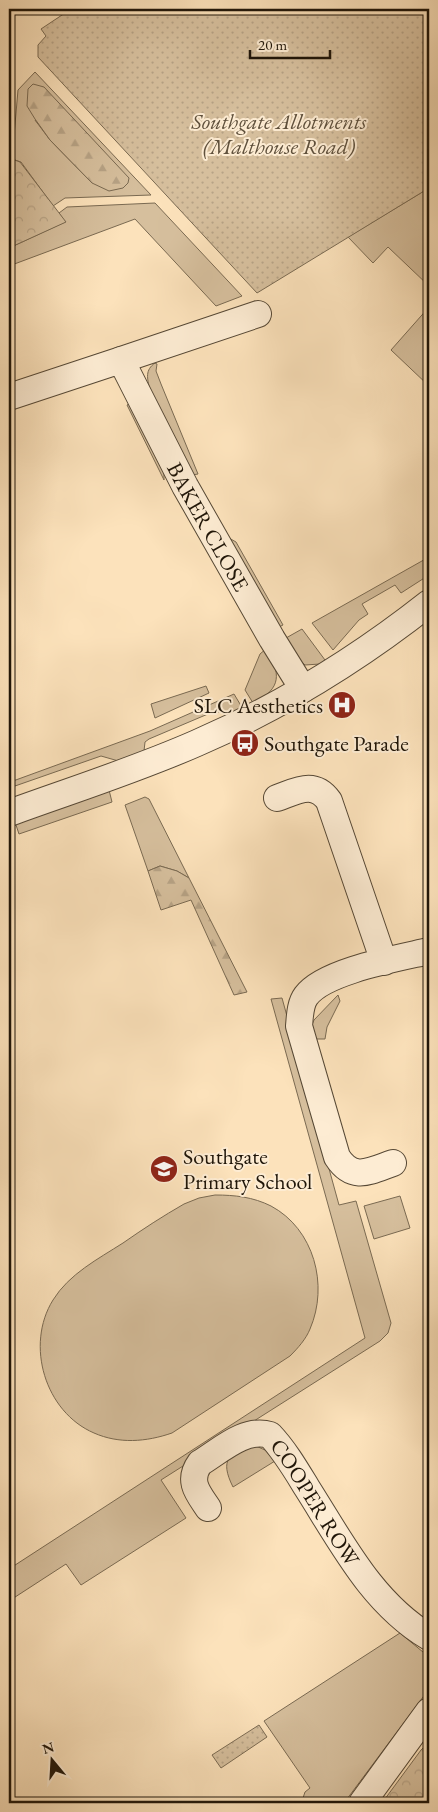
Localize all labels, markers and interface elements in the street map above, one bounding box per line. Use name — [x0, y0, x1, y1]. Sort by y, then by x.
scale bar — [250, 28, 330, 60]
text: 20 m — [258, 35, 287, 54]
park label: Southgate Allotments (Malthouse Road) — [191, 107, 367, 161]
street label: BAKER CLOSE — [160, 457, 256, 596]
hospital icon: SLC Aesthetics — [327, 690, 357, 720]
place label: SLC Aesthetics — [194, 691, 323, 720]
bus stop icon: Southgate Parade — [230, 728, 260, 758]
place label: Southgate Parade — [264, 729, 409, 758]
place label: Southgate Primary School — [183, 1142, 312, 1196]
school or university icon: Southgate Primary School — [149, 1154, 179, 1184]
street label: COOPER ROW — [264, 1432, 367, 1572]
north arrow — [28, 1734, 78, 1784]
text: N — [40, 1737, 57, 1758]

